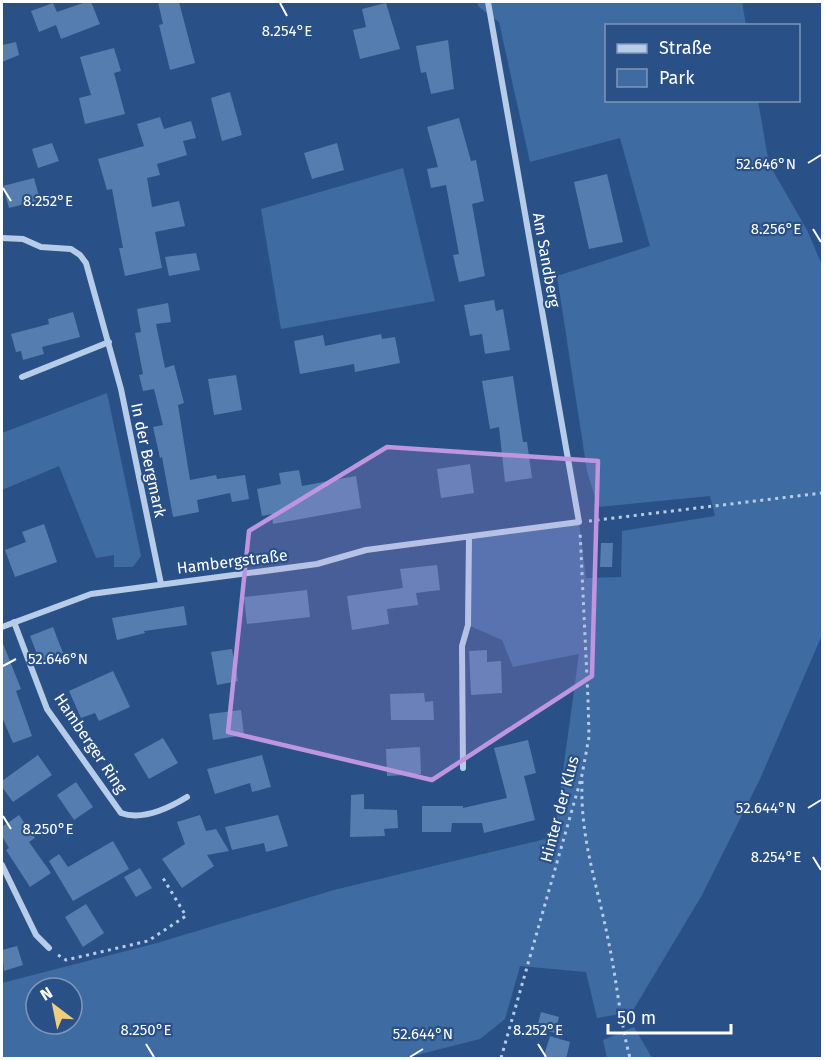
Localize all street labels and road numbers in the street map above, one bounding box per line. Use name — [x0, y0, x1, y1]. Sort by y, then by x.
street label: Am Sandberg — [529, 211, 564, 310]
street label: In der Bergmark — [127, 401, 170, 520]
street label: Hambergstraße — [176, 545, 289, 578]
street label: Hamberger Ring — [50, 690, 131, 797]
street label: Hinter der Klus — [536, 754, 583, 864]

